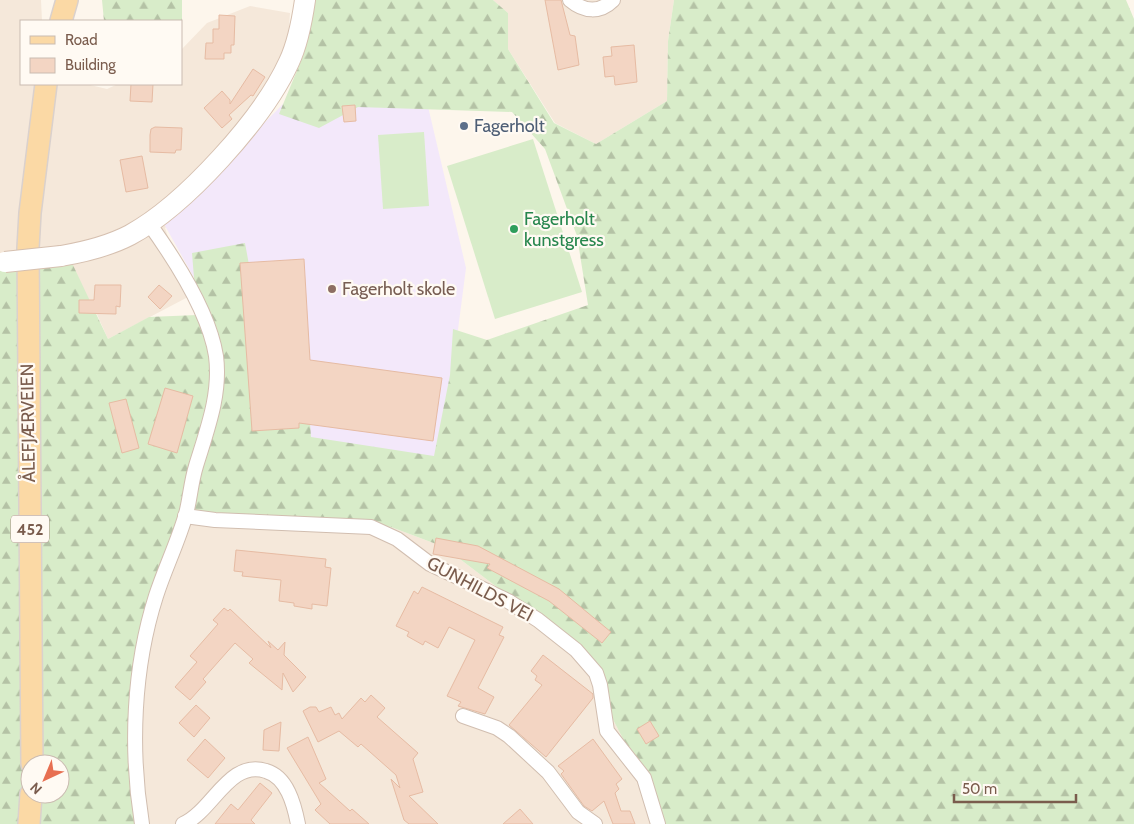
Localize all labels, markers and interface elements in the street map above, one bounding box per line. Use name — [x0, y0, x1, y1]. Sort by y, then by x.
legend — [20, 20, 182, 85]
text: Road — [65, 31, 98, 49]
text: Building — [65, 56, 116, 74]
place label: Fagerholt — [474, 115, 545, 137]
marker: Fagerholt — [458, 120, 470, 132]
place label: Fagerholt kunstgress — [524, 208, 604, 251]
marker: Fagerholt kunstgress — [508, 223, 520, 235]
place label: Fagerholt skole — [342, 278, 455, 300]
marker: Fagerholt skole — [326, 283, 338, 295]
street label: ÅLEFJÆRVEIEN — [16, 364, 40, 482]
road number: 452 — [11, 516, 49, 542]
street label: GUNHILDS VEI — [423, 552, 537, 626]
north arrow — [20, 754, 70, 804]
scale bar — [954, 772, 1076, 804]
text: N — [26, 778, 46, 798]
text: 50 m — [962, 780, 997, 798]

